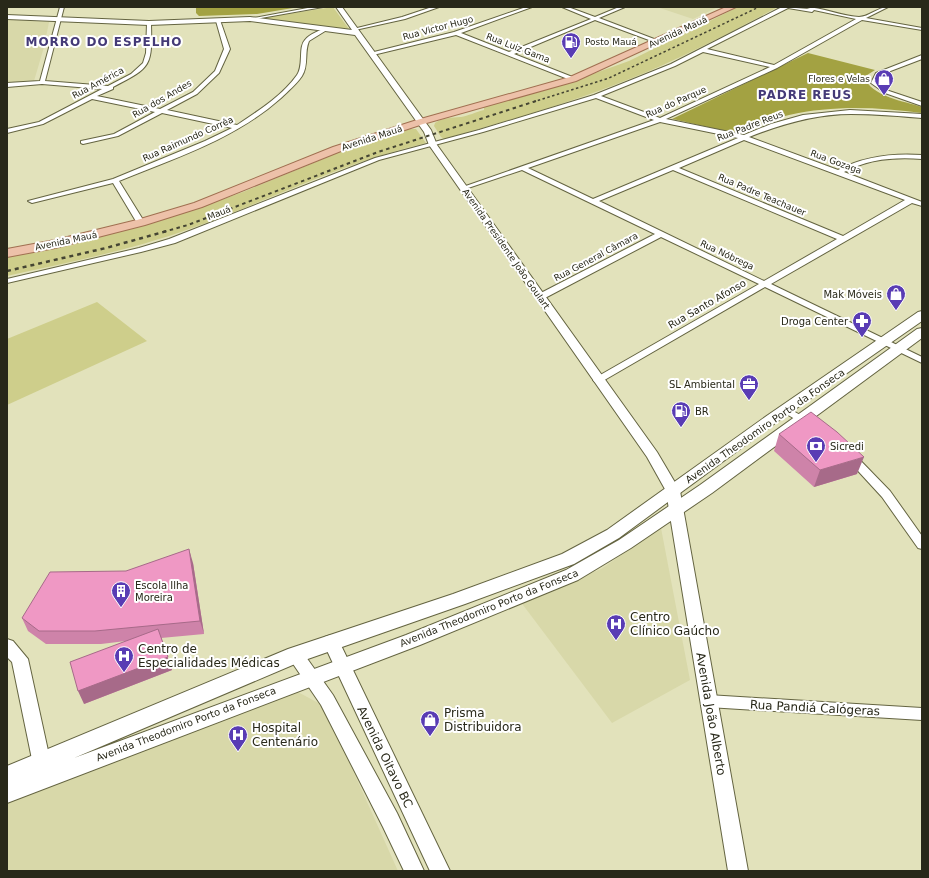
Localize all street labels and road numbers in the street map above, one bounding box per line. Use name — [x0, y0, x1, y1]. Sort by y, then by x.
street label: Rua Victor Hugo — [402, 14, 475, 42]
street label: Avenida Mauá — [647, 14, 709, 50]
street label: Rua Luiz Gama — [485, 31, 551, 65]
street label: Rua América — [70, 65, 126, 101]
street label: Rua dos Andes — [131, 78, 194, 120]
street label: Rua do Parque — [644, 84, 708, 120]
street label: Rua Padre Reus — [716, 109, 785, 143]
street label: Rua Raimundo Corrêa — [141, 114, 235, 164]
street label: Avenida Mauá — [340, 123, 404, 153]
street label: Rua Gozaga — [809, 148, 863, 176]
street label: Rua Padre Teachauer — [717, 172, 808, 218]
street label: Avenida Presidente João Goulart — [460, 187, 552, 311]
street label: Mauá — [206, 204, 232, 222]
street label: Avenida Mauá — [34, 230, 98, 252]
street label: Rua General Câmara — [552, 231, 640, 283]
street label: Rua Nóbrega — [699, 238, 755, 272]
street label: Rua Santo Afonso — [666, 277, 748, 331]
street label: Avenida Theodomiro Porto da Fonseca — [683, 367, 847, 485]
street label: Avenida Theodomiro Porto da Fonseca — [398, 567, 580, 649]
street label: Avenida João Alberto — [693, 651, 729, 777]
street label: Avenida Theodomiro Porto da Fonseca — [95, 685, 277, 763]
street label: Rua Pandiá Calógeras — [750, 698, 880, 718]
street label: Avenida Oitavo BC — [354, 704, 416, 810]

